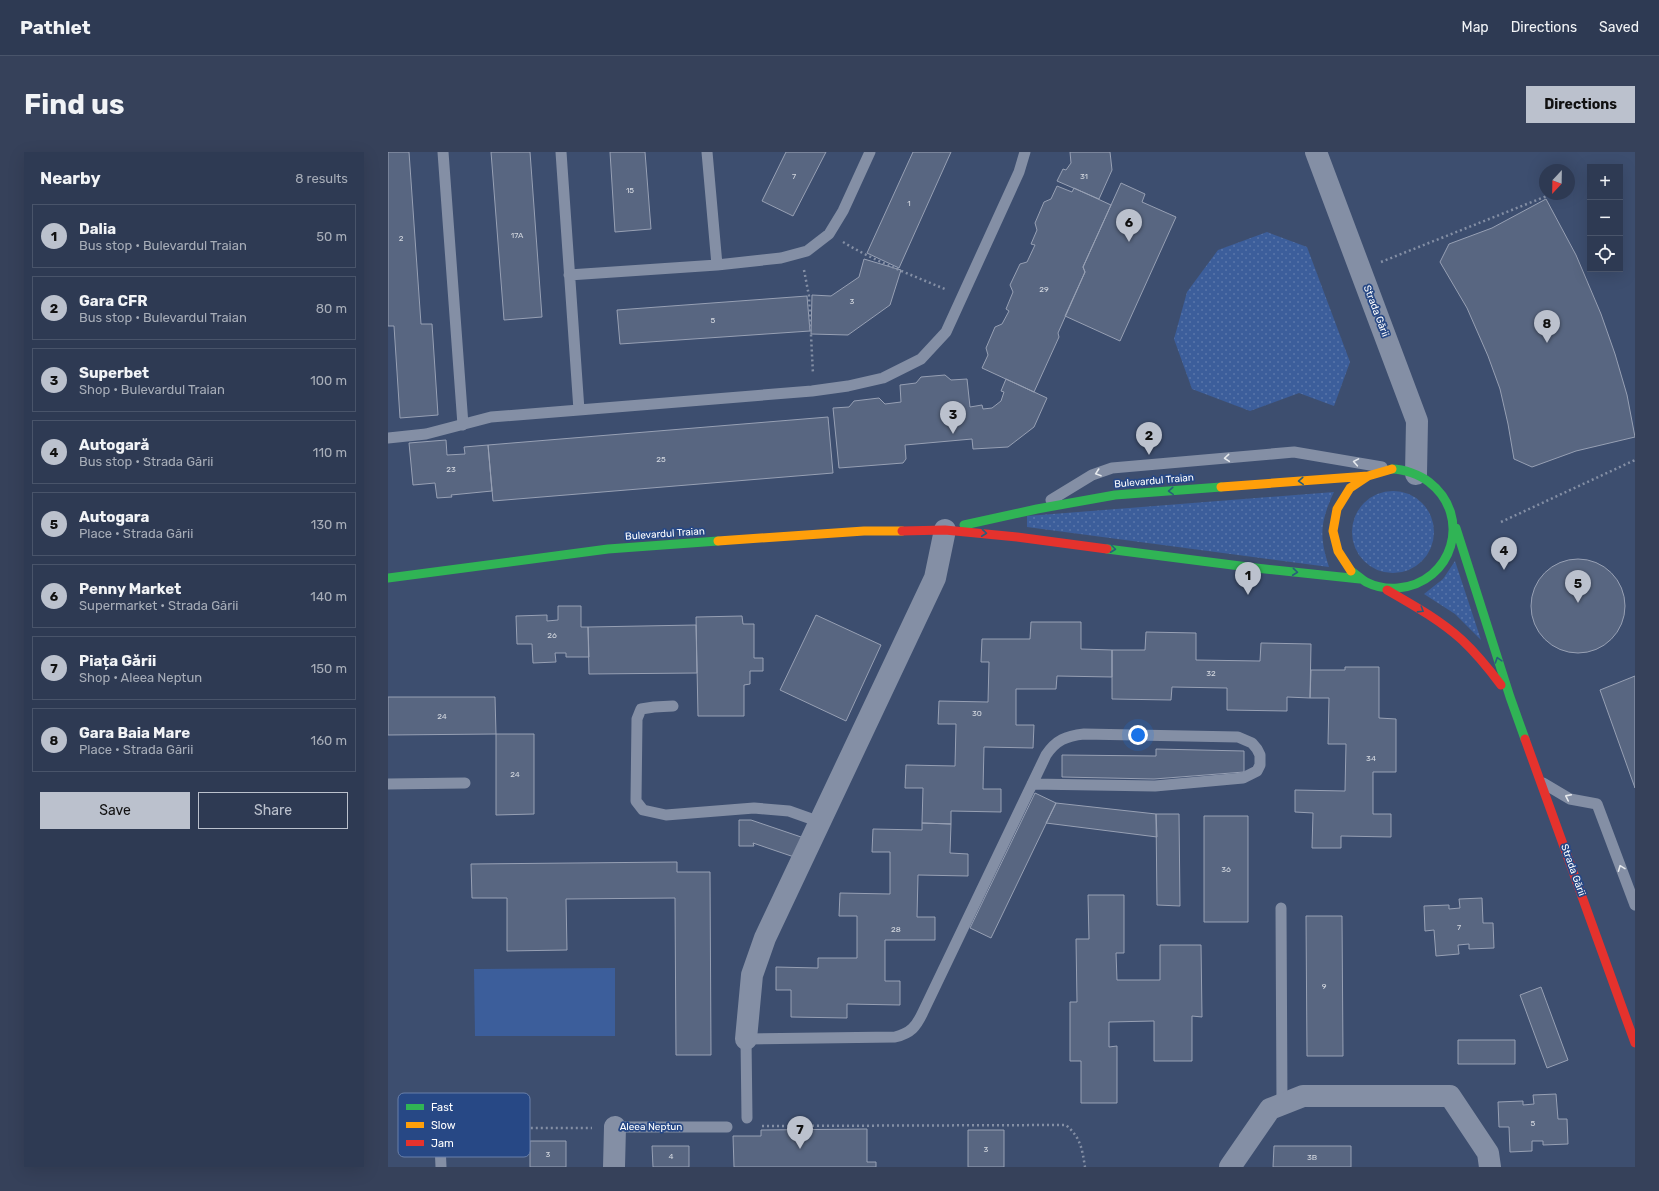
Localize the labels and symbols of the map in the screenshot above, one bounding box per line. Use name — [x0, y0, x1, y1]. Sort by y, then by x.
north arrow — [1539, 164, 1575, 200]
house number: 7 — [792, 172, 796, 181]
house number: 31 — [1080, 172, 1088, 181]
house number: 15 — [626, 186, 634, 195]
house number: 1 — [907, 199, 911, 208]
pin: 6 — [1116, 209, 1142, 242]
house number: 17A — [511, 231, 524, 240]
house number: 2 — [399, 234, 404, 243]
street label: Strada Gării — [1361, 284, 1391, 338]
house number: 29 — [1039, 285, 1049, 294]
house number: 3 — [850, 297, 855, 306]
pin: 8 — [1534, 310, 1560, 343]
house number: 5 — [711, 316, 716, 325]
pin: 3 — [940, 401, 966, 434]
pin: 2 — [1136, 422, 1162, 455]
one-way arrow — [1224, 453, 1230, 462]
house number: 25 — [656, 455, 666, 464]
one-way arrow — [1353, 459, 1359, 467]
house number: 23 — [446, 465, 456, 474]
one-way arrow — [1095, 468, 1102, 476]
street label: Bulevardul Traian — [1114, 472, 1194, 490]
one-way arrow — [1298, 476, 1304, 485]
one-way arrow — [1168, 486, 1174, 495]
street label: Bulevardul Traian — [625, 525, 705, 543]
one-way arrow — [981, 529, 987, 538]
pin: 4 — [1491, 537, 1517, 570]
one-way arrow — [1110, 544, 1116, 553]
pin: 1 — [1235, 562, 1261, 595]
one-way arrow — [1292, 567, 1298, 576]
pin: 5 — [1565, 570, 1591, 603]
one-way arrow — [1417, 605, 1424, 612]
house number: 26 — [547, 631, 557, 640]
one-way arrow — [1494, 657, 1503, 664]
house number: 32 — [1206, 669, 1216, 678]
house number: 30 — [972, 709, 982, 718]
house number: 24 — [437, 712, 447, 721]
your location — [1128, 725, 1148, 745]
house number: 34 — [1366, 754, 1376, 763]
house number: 24 — [510, 770, 520, 779]
one-way arrow — [1564, 794, 1572, 802]
street label: Strada Gării — [1558, 842, 1588, 898]
house number: 36 — [1221, 865, 1231, 874]
one-way arrow — [1618, 865, 1626, 872]
house number: 7 — [1457, 923, 1461, 932]
house number: 28 — [891, 925, 901, 934]
house number: 9 — [1322, 982, 1327, 991]
legend — [398, 1093, 530, 1157]
text: Fast — [431, 1101, 454, 1114]
pin: 7 — [787, 1116, 813, 1149]
text: Slow — [431, 1119, 456, 1132]
house number: 5 — [1531, 1119, 1536, 1128]
street label: Aleea Neptun — [620, 1121, 682, 1133]
text: Jam — [431, 1137, 454, 1150]
house number: 3 — [984, 1145, 989, 1154]
house number: 3 — [546, 1150, 551, 1159]
house number: 4 — [669, 1152, 674, 1161]
house number: 3B — [1307, 1153, 1317, 1162]

